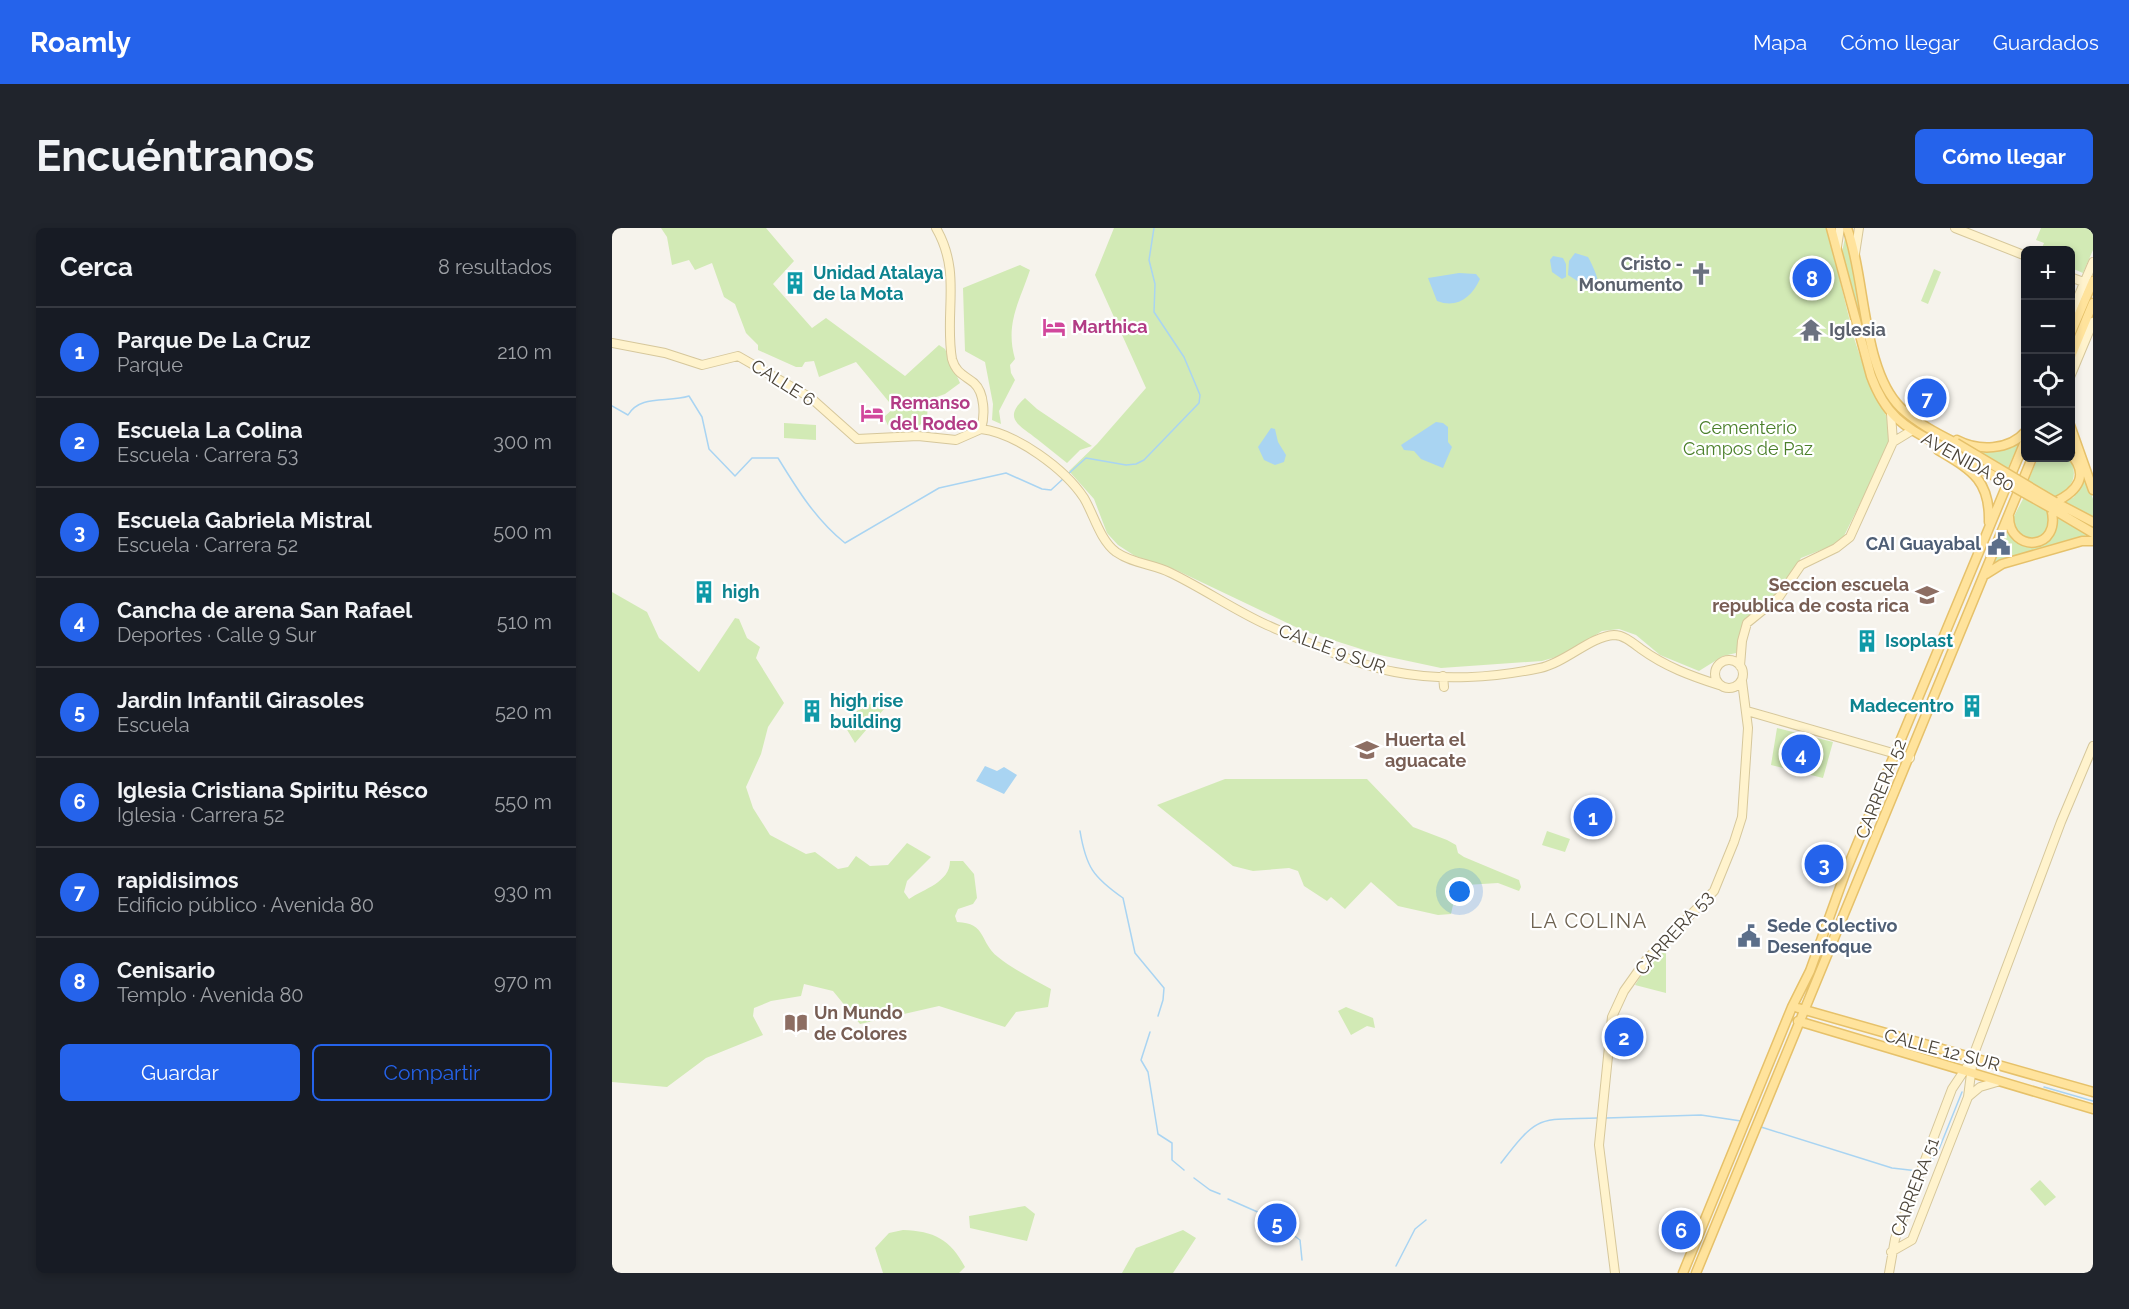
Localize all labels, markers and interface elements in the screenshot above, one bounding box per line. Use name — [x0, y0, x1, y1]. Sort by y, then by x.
text: Roamly — [30, 26, 131, 59]
text: Mapa — [1753, 30, 1807, 55]
text: Cómo llegar — [1840, 30, 1960, 55]
text: Guardados — [1993, 30, 2099, 55]
button: Cómo llegar — [1915, 129, 2093, 184]
text: Encuéntranos — [36, 132, 315, 181]
map controls — [2021, 246, 2075, 462]
button: + — [2021, 246, 2075, 300]
text: Cerca — [60, 252, 133, 282]
place label: Cristo - Monumento — [1579, 253, 1683, 295]
text: 8 resultados — [438, 255, 552, 279]
pin: 8 — [1792, 256, 1832, 300]
church icon: Cristo - Monumento — [1688, 261, 1714, 287]
place label: Unidad Atalaya de la Mota — [813, 262, 944, 304]
building icon: Unidad Atalaya de la Mota — [782, 270, 808, 296]
button: − — [2021, 300, 2075, 354]
hotel icon: Marthica — [1041, 314, 1067, 340]
place label: Marthica — [1072, 316, 1148, 337]
temple icon: Iglesia — [1798, 317, 1824, 343]
place label: Iglesia — [1829, 319, 1886, 340]
text: Parque De La Cruz — [117, 327, 311, 353]
text: 1 — [75, 340, 84, 364]
text: 210 m — [497, 340, 552, 364]
text: Parque — [117, 353, 183, 377]
button: locate — [2021, 354, 2075, 408]
street label: CALLE 6 — [747, 355, 819, 411]
pin: 7 — [1908, 376, 1946, 420]
place label: Remanso del Rodeo — [890, 392, 978, 434]
hotel icon: Remanso del Rodeo — [859, 400, 885, 426]
button: layers — [2021, 408, 2075, 462]
text: Escuela La Colina — [117, 417, 303, 443]
park label: Cementerio Campos de Paz — [1683, 417, 1813, 459]
street label: AVENIDA 80 — [1918, 427, 2018, 496]
text: 2 — [74, 430, 85, 454]
text: 300 m — [493, 430, 552, 454]
text: Escuela · Carrera 53 — [117, 443, 298, 467]
text: Escuela Gabriela Mistral — [117, 507, 372, 533]
text: 3 — [74, 520, 85, 544]
text: 500 m — [493, 520, 552, 544]
public building icon: CAI Guayabal — [1986, 531, 2012, 557]
text: Escuela · Carrera 52 — [117, 533, 298, 557]
place label: CAI Guayabal — [1866, 533, 1981, 554]
place label: Seccion escuela republica de costa rica — [1712, 574, 1909, 616]
building icon: high — [691, 579, 717, 605]
place label: high — [722, 581, 760, 602]
school or university icon: Seccion escuela republica de costa rica — [1914, 582, 1940, 608]
text: Cancha de arena San Rafael — [117, 597, 412, 623]
text: 4 — [74, 610, 85, 634]
text: 510 m — [497, 610, 552, 634]
street label: CALLE 9 SUR — [1276, 619, 1389, 678]
text: Deportes · Calle 9 Sur — [117, 623, 316, 647]
building icon: Isoplast — [1854, 628, 1880, 654]
place label: Isoplast — [1885, 630, 1953, 651]
text: Jardin Infantil Girasoles — [117, 687, 364, 713]
place label: high rise building — [830, 690, 904, 732]
building icon: Madecentro — [1959, 693, 1985, 719]
place label: Madecentro — [1849, 695, 1954, 716]
building icon: high rise building — [799, 698, 825, 724]
text: 5 — [74, 700, 85, 724]
text: 520 m — [495, 700, 552, 724]
text: Escuela — [117, 713, 190, 737]
place label: Huerta el aguacate — [1385, 729, 1466, 771]
pin: 4 — [1782, 732, 1820, 776]
street label: CARRERA 52 — [1851, 736, 1910, 842]
school or university icon: Huerta el aguacate — [1354, 737, 1380, 763]
text: Iglesia Cristiana Spiritu Résco — [117, 777, 428, 803]
text: 6 — [73, 790, 86, 814]
text: 550 m — [494, 790, 552, 814]
pin: 1 — [1574, 794, 1612, 840]
text: Iglesia · Carrera 52 — [117, 803, 285, 827]
pin: 3 — [1804, 842, 1844, 886]
text: rapidisimos — [117, 867, 239, 893]
your location — [1445, 877, 1474, 906]
text: 7 — [74, 880, 85, 904]
text: 930 m — [494, 880, 552, 904]
street label: CARRERA 53 — [1630, 886, 1717, 979]
text: Edificio público · Avenida 80 — [117, 893, 374, 917]
district label: LA COLINA — [1530, 909, 1648, 933]
place label: Sede Colectivo Desenfoque — [1767, 915, 1897, 957]
public building icon: Sede Colectivo Desenfoque — [1736, 923, 1762, 949]
text: Cenisario — [117, 957, 215, 983]
text: 8 — [73, 970, 86, 994]
text: 970 m — [494, 970, 552, 994]
text: Templo · Avenida 80 — [117, 983, 304, 1007]
place label: Un Mundo de Colores — [814, 1002, 907, 1044]
library icon: Un Mundo de Colores — [783, 1010, 809, 1036]
pin: 2 — [1604, 1014, 1644, 1060]
street label: CALLE 12 SUR — [1882, 1024, 2002, 1075]
button: Guardar — [60, 1044, 300, 1101]
button: Compartir — [312, 1044, 552, 1101]
street label: CARRERA 51 — [1886, 1134, 1943, 1239]
pin: 5 — [1258, 1200, 1296, 1246]
pin: 6 — [1662, 1208, 1700, 1252]

